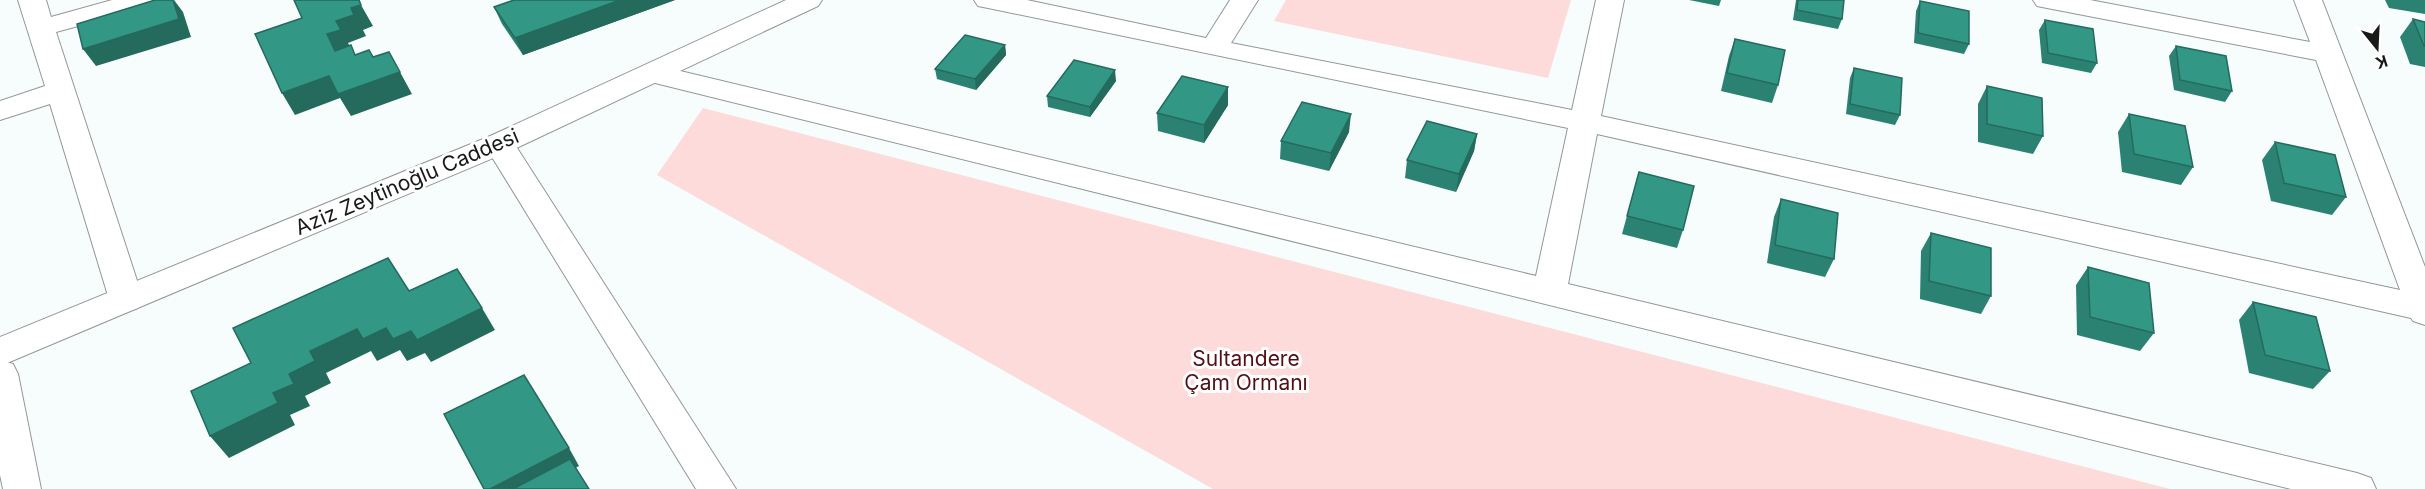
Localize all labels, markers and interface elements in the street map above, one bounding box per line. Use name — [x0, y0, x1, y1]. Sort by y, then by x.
north arrow — [2347, 18, 2407, 78]
text: K — [2373, 51, 2390, 74]
street label: Aziz Zeytinoğlu Caddesi — [291, 123, 522, 240]
park label: Sultandere Çam Ormanı — [1184, 346, 1308, 395]

